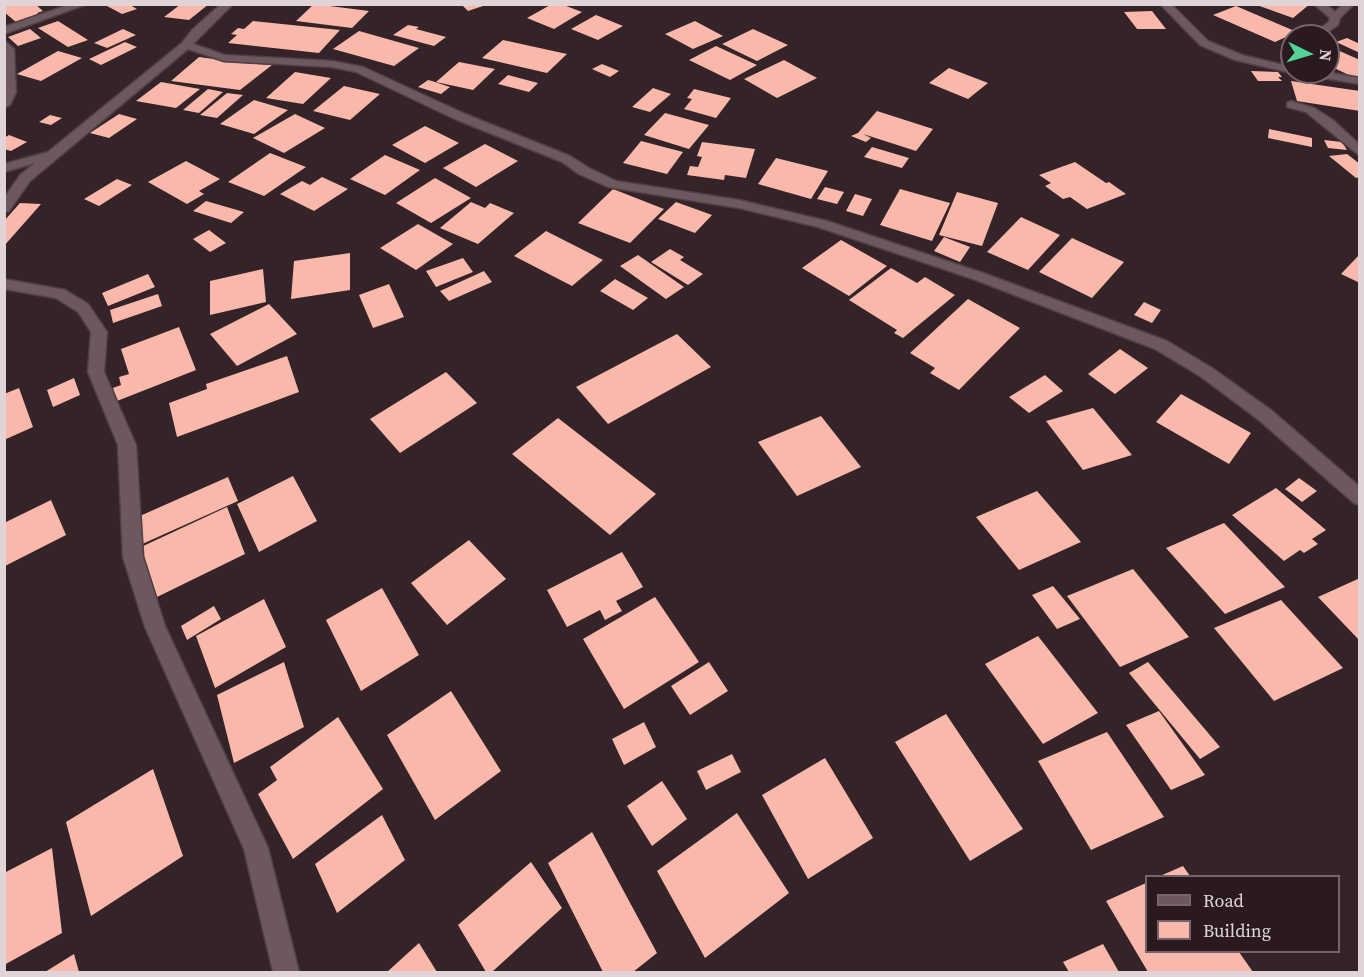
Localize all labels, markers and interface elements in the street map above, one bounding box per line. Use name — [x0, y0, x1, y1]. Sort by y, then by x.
north arrow — [1280, 24, 1340, 84]
text: N — [1314, 49, 1337, 62]
legend — [1145, 875, 1340, 953]
text: Road — [1203, 888, 1244, 913]
text: Building — [1203, 918, 1271, 943]

